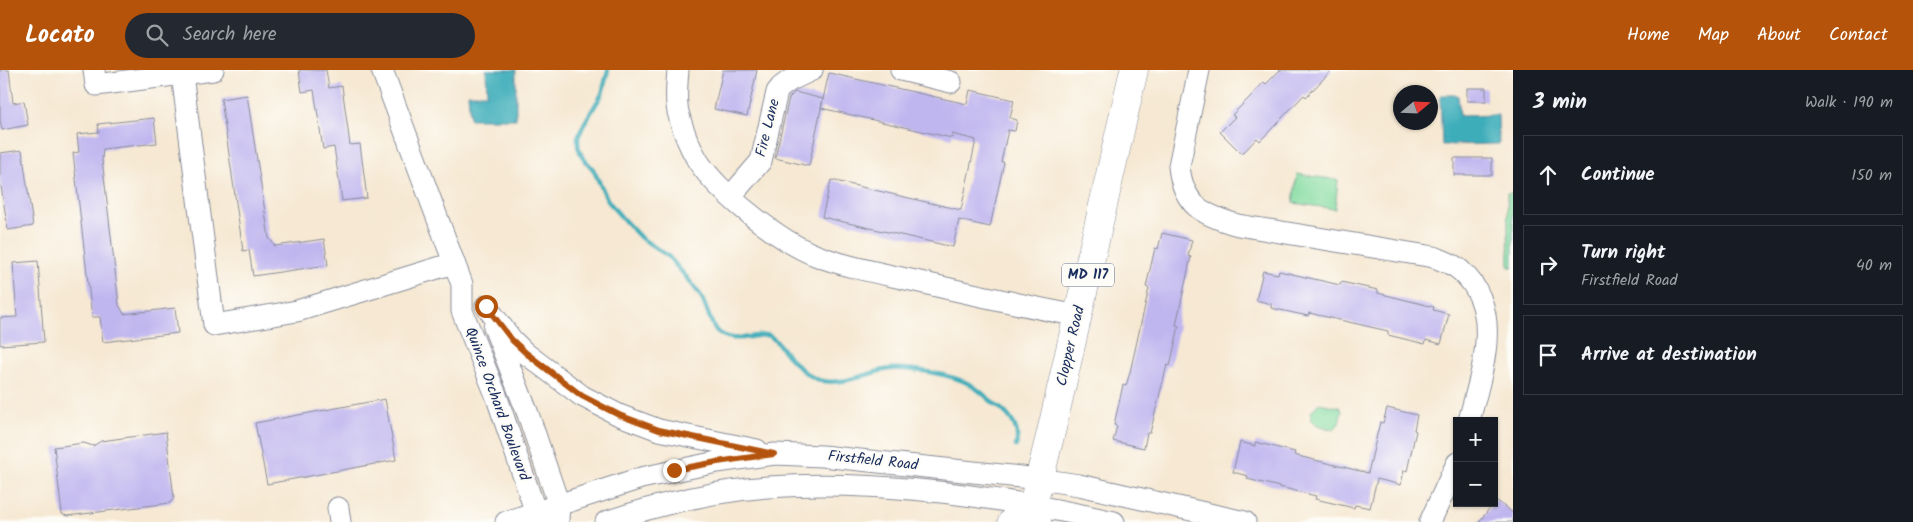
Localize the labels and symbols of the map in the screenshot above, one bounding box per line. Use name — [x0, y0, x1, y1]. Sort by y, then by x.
north arrow — [1393, 85, 1438, 130]
street label: Fire Lane — [749, 96, 787, 160]
road number: MD 117 — [1062, 264, 1114, 286]
route start — [475, 295, 498, 318]
street label: Clopper Road — [1050, 303, 1092, 388]
street label: Quince Orchard Boulevard — [458, 324, 536, 485]
street label: Firstfield Road — [827, 444, 920, 478]
route end — [663, 459, 686, 482]

